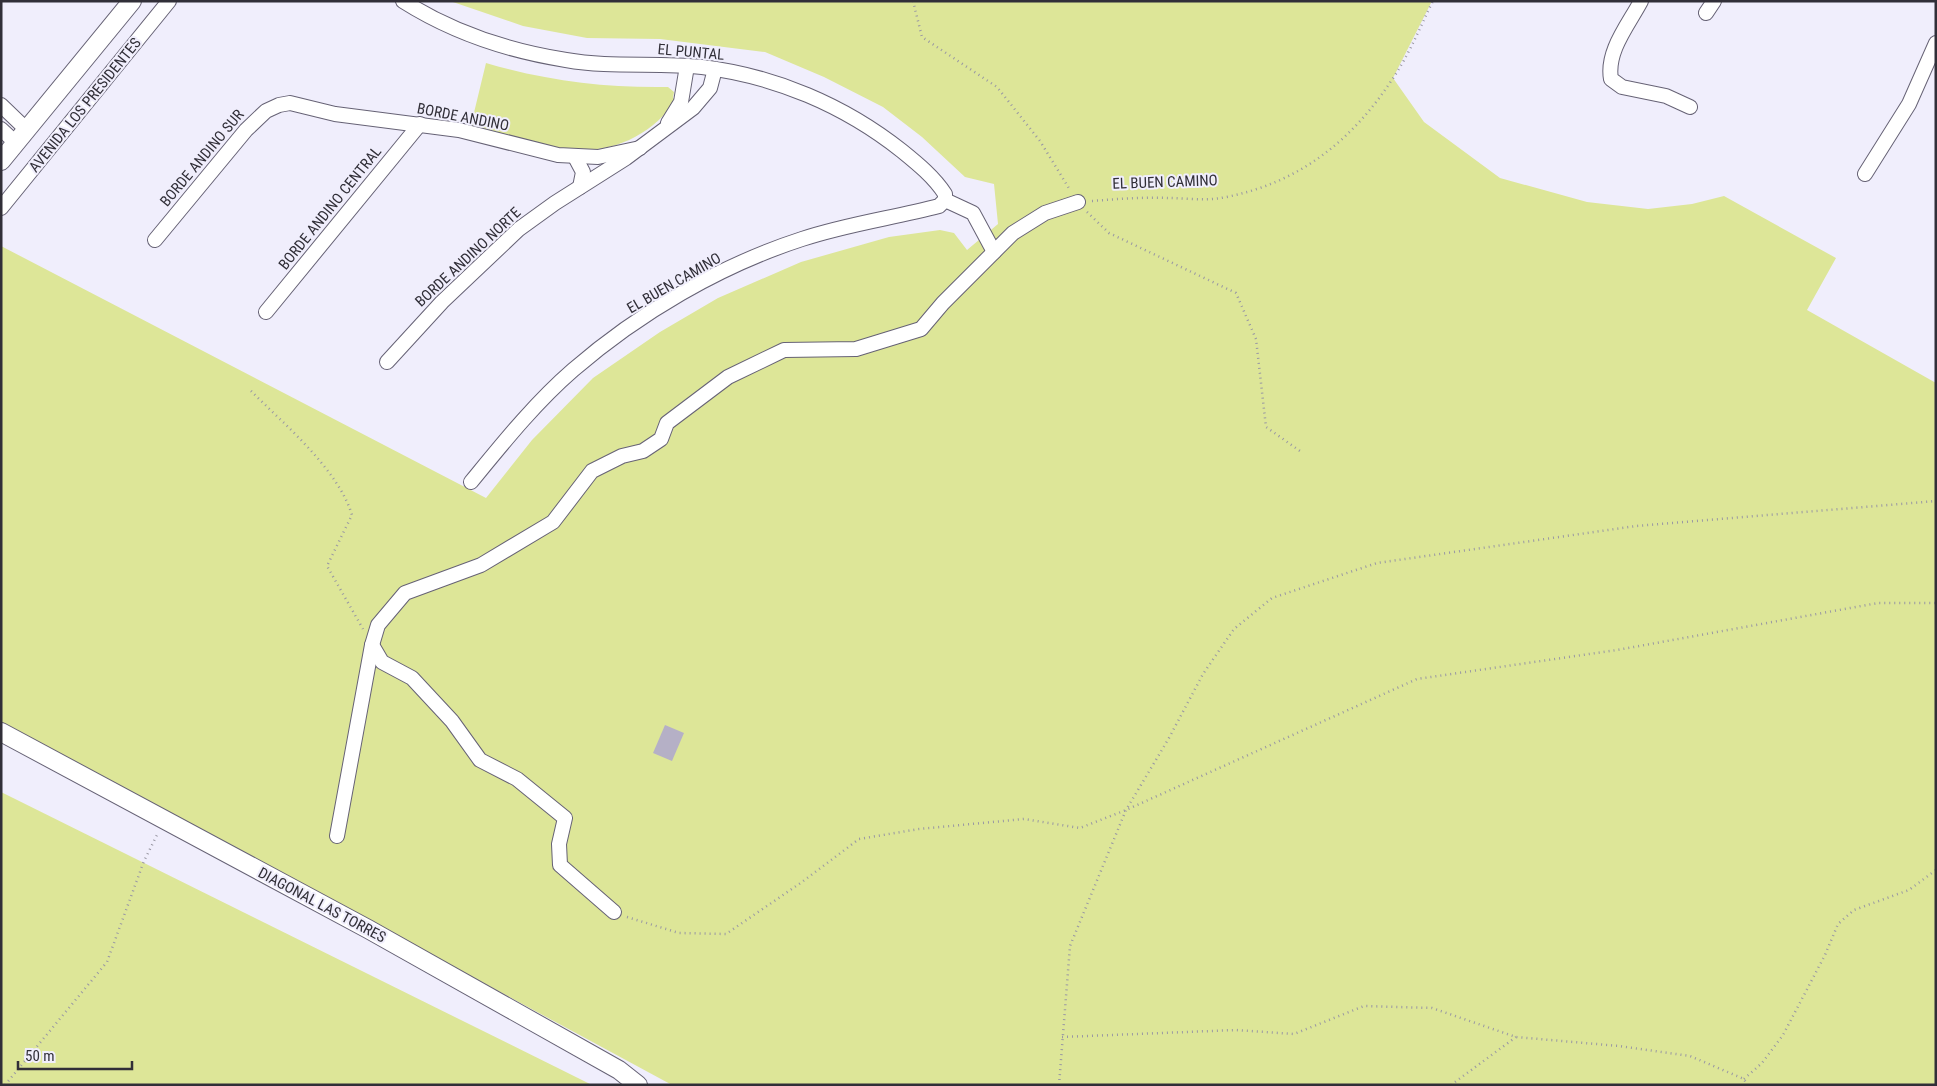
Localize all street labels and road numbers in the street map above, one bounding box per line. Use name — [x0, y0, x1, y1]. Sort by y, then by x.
street label: AVENIDA LOS PRESIDENTES — [25, 34, 145, 176]
street label: EL PUNTAL — [657, 40, 725, 64]
street label: BORDE ANDINO — [416, 99, 510, 135]
street label: BORDE ANDINO SUR — [156, 106, 248, 210]
street label: BORDE ANDINO CENTRAL — [275, 143, 385, 273]
street label: EL BUEN CAMINO — [1112, 171, 1218, 193]
street label: BORDE ANDINO NORTE — [412, 203, 524, 311]
street label: EL BUEN CAMINO — [624, 249, 724, 317]
street label: DIAGONAL LAS TORRES — [255, 864, 389, 946]

